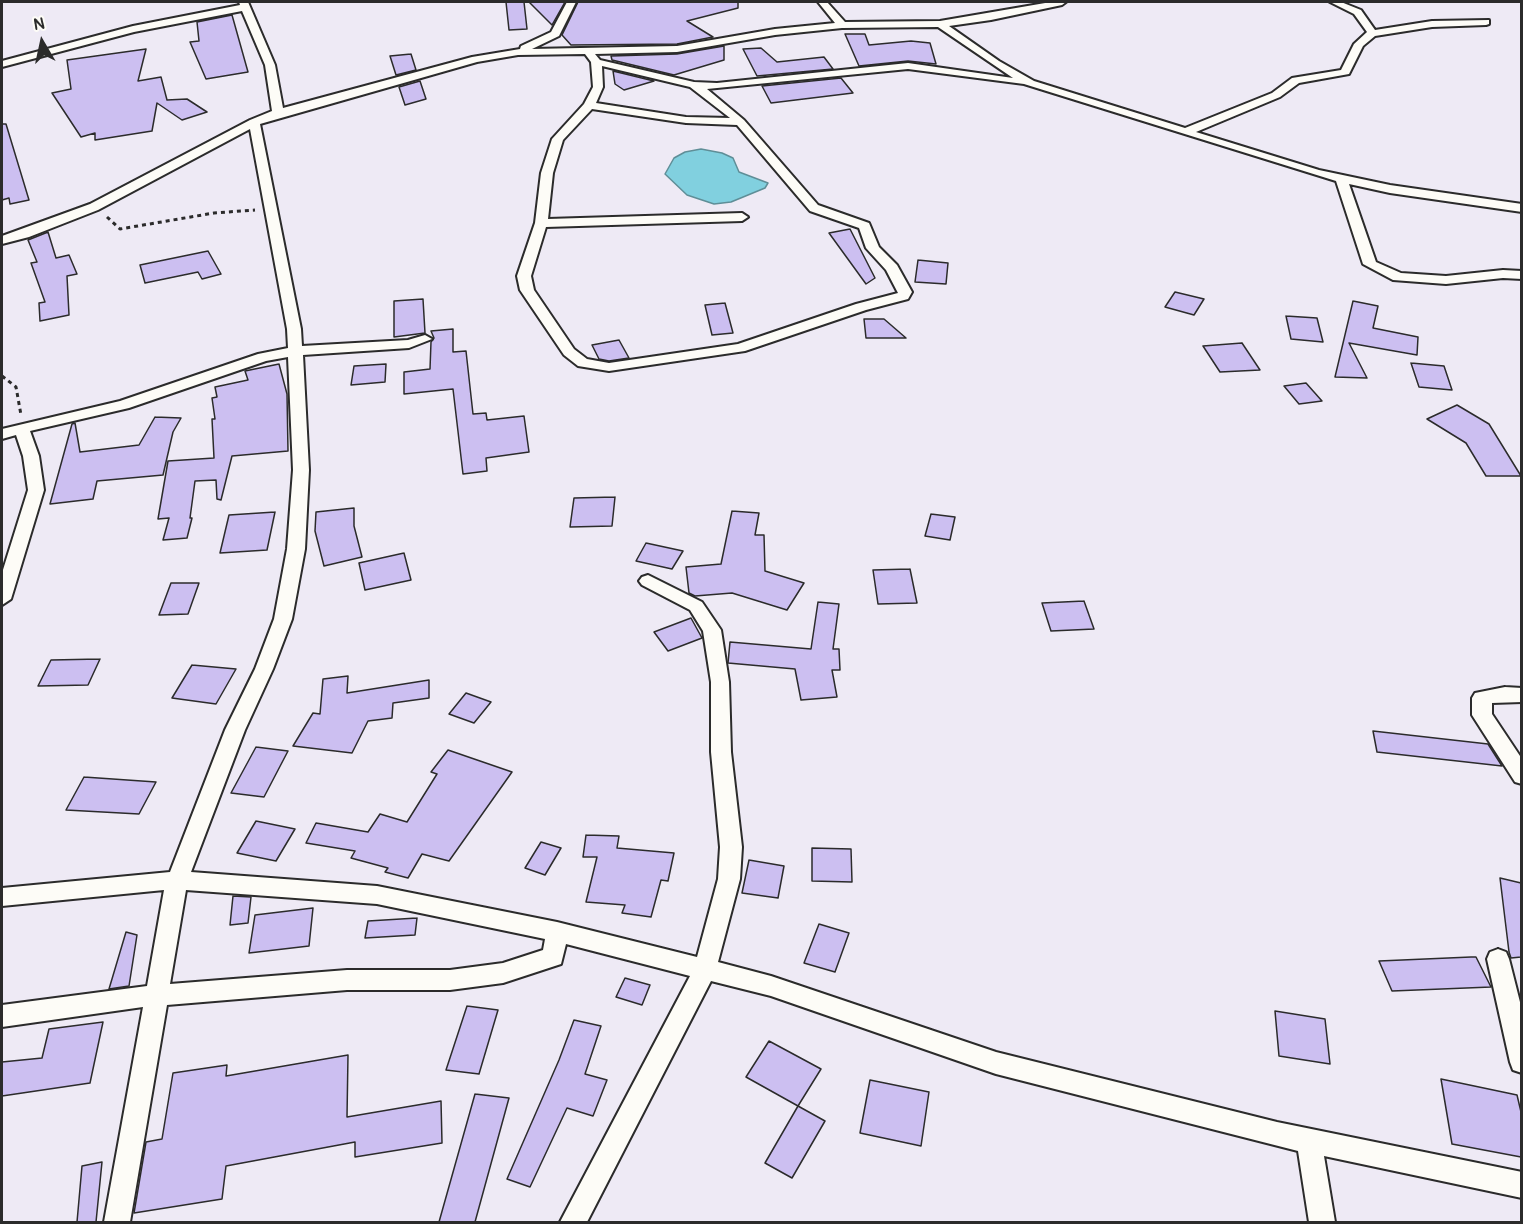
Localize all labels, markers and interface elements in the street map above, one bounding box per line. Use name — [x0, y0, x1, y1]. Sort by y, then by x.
north arrow — [12, 12, 72, 72]
text: N — [32, 13, 46, 35]

